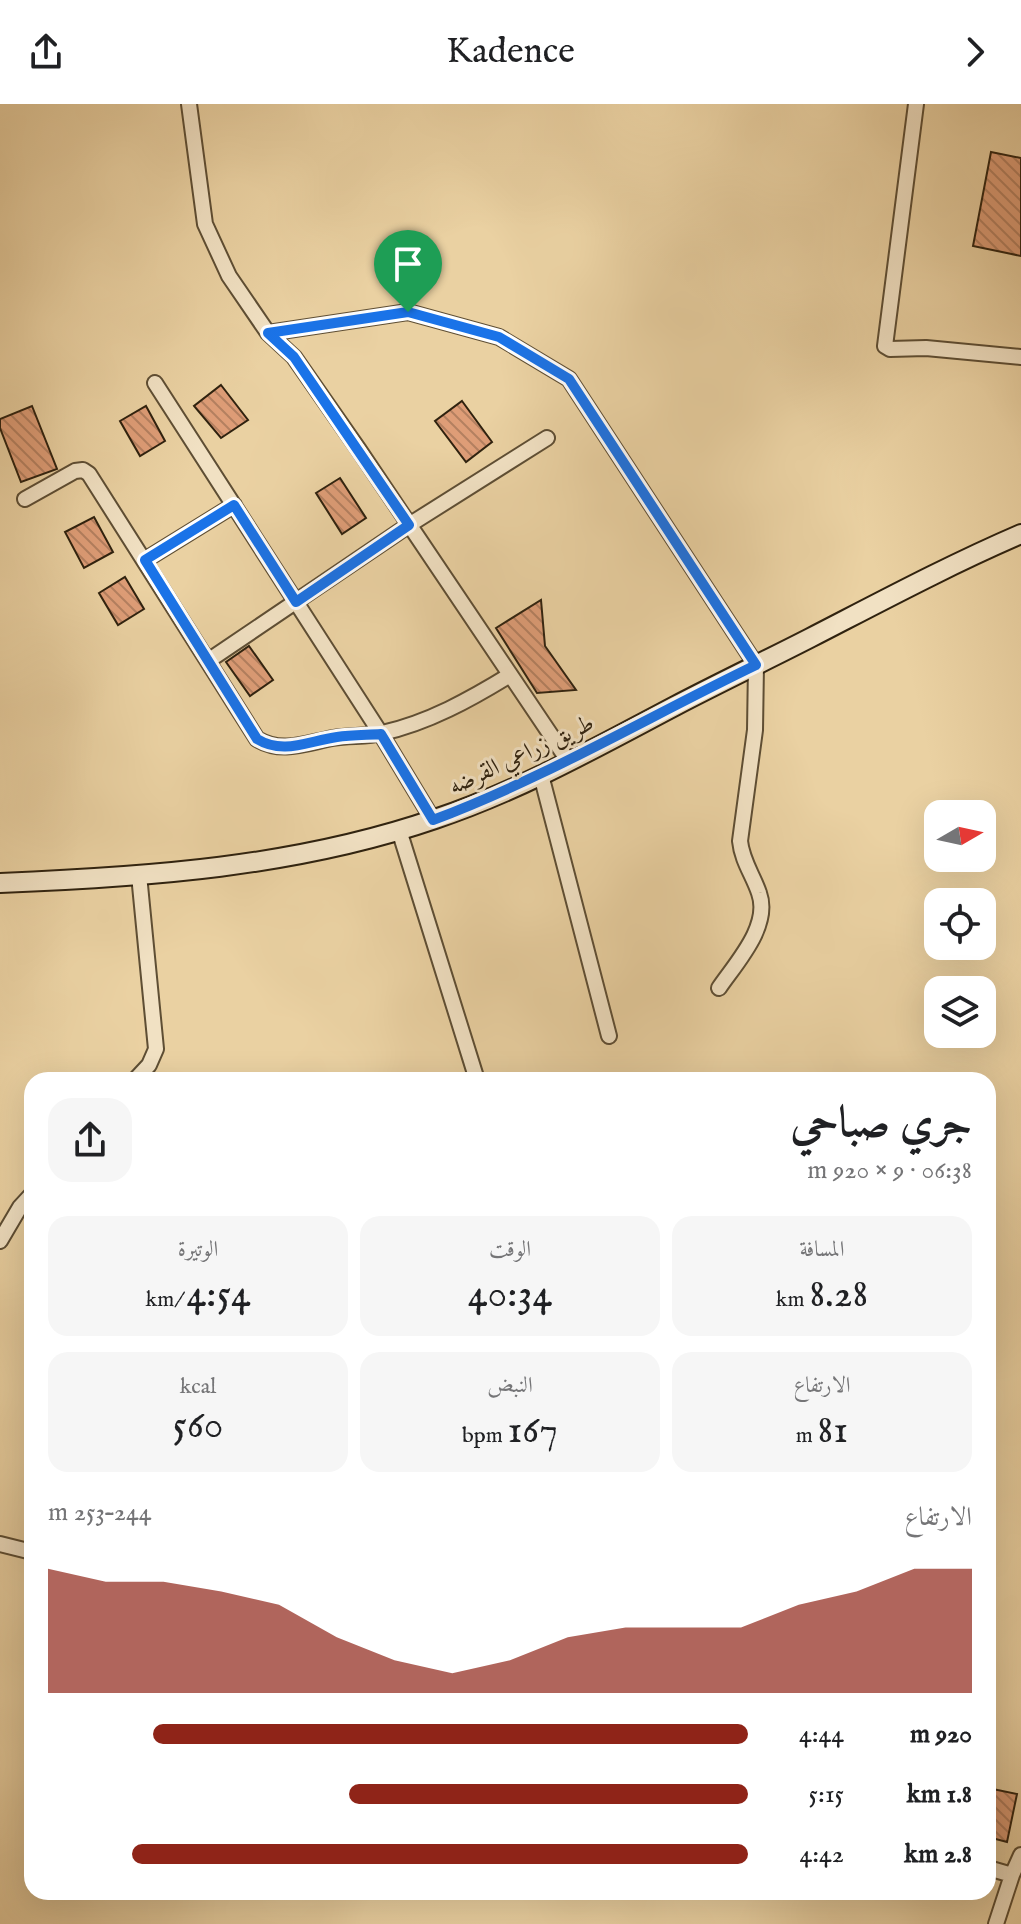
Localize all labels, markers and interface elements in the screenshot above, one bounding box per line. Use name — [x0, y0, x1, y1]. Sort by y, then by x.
text: Kadence — [446, 29, 575, 75]
icon: share — [24, 30, 68, 74]
icon: forward — [953, 30, 997, 74]
pin — [374, 230, 442, 312]
icon: arrive — [386, 242, 430, 286]
street label: طريق زراعي القرضه — [444, 708, 600, 804]
north arrow — [924, 800, 996, 872]
map controls — [924, 800, 996, 1048]
button: locate — [924, 888, 996, 960]
button: layers — [924, 976, 996, 1048]
text: جري صباحي — [791, 1096, 972, 1152]
button: share — [48, 1098, 132, 1182]
text: 06:38 · 9 × 920 m — [807, 1154, 972, 1187]
text: الوتيرة — [178, 1236, 218, 1264]
text: الوقت — [489, 1236, 531, 1264]
text: المسافة — [800, 1236, 844, 1264]
text: 4:54 — [187, 1270, 251, 1321]
text: 40:34 — [468, 1270, 552, 1321]
text: 8.28 — [809, 1270, 868, 1321]
text: /km — [145, 1286, 187, 1314]
text: km — [776, 1286, 809, 1314]
text: النبض — [487, 1372, 533, 1400]
text: الارتفاع — [793, 1372, 851, 1400]
text: kcal — [180, 1373, 216, 1401]
text: 560 — [173, 1401, 223, 1452]
text: 167 — [507, 1406, 558, 1457]
text: 81 — [818, 1406, 848, 1457]
text: bpm — [462, 1422, 507, 1450]
text: m — [796, 1422, 818, 1450]
text: 244–253 m — [48, 1496, 151, 1529]
text: الارتفاع — [905, 1501, 972, 1534]
text: 4:44 — [799, 1718, 844, 1751]
text: 920 m — [910, 1718, 972, 1751]
text: 5:15 — [809, 1778, 844, 1811]
text: 1.8 km — [907, 1778, 972, 1811]
text: 4:42 — [799, 1838, 844, 1871]
text: 2.8 km — [904, 1838, 972, 1871]

